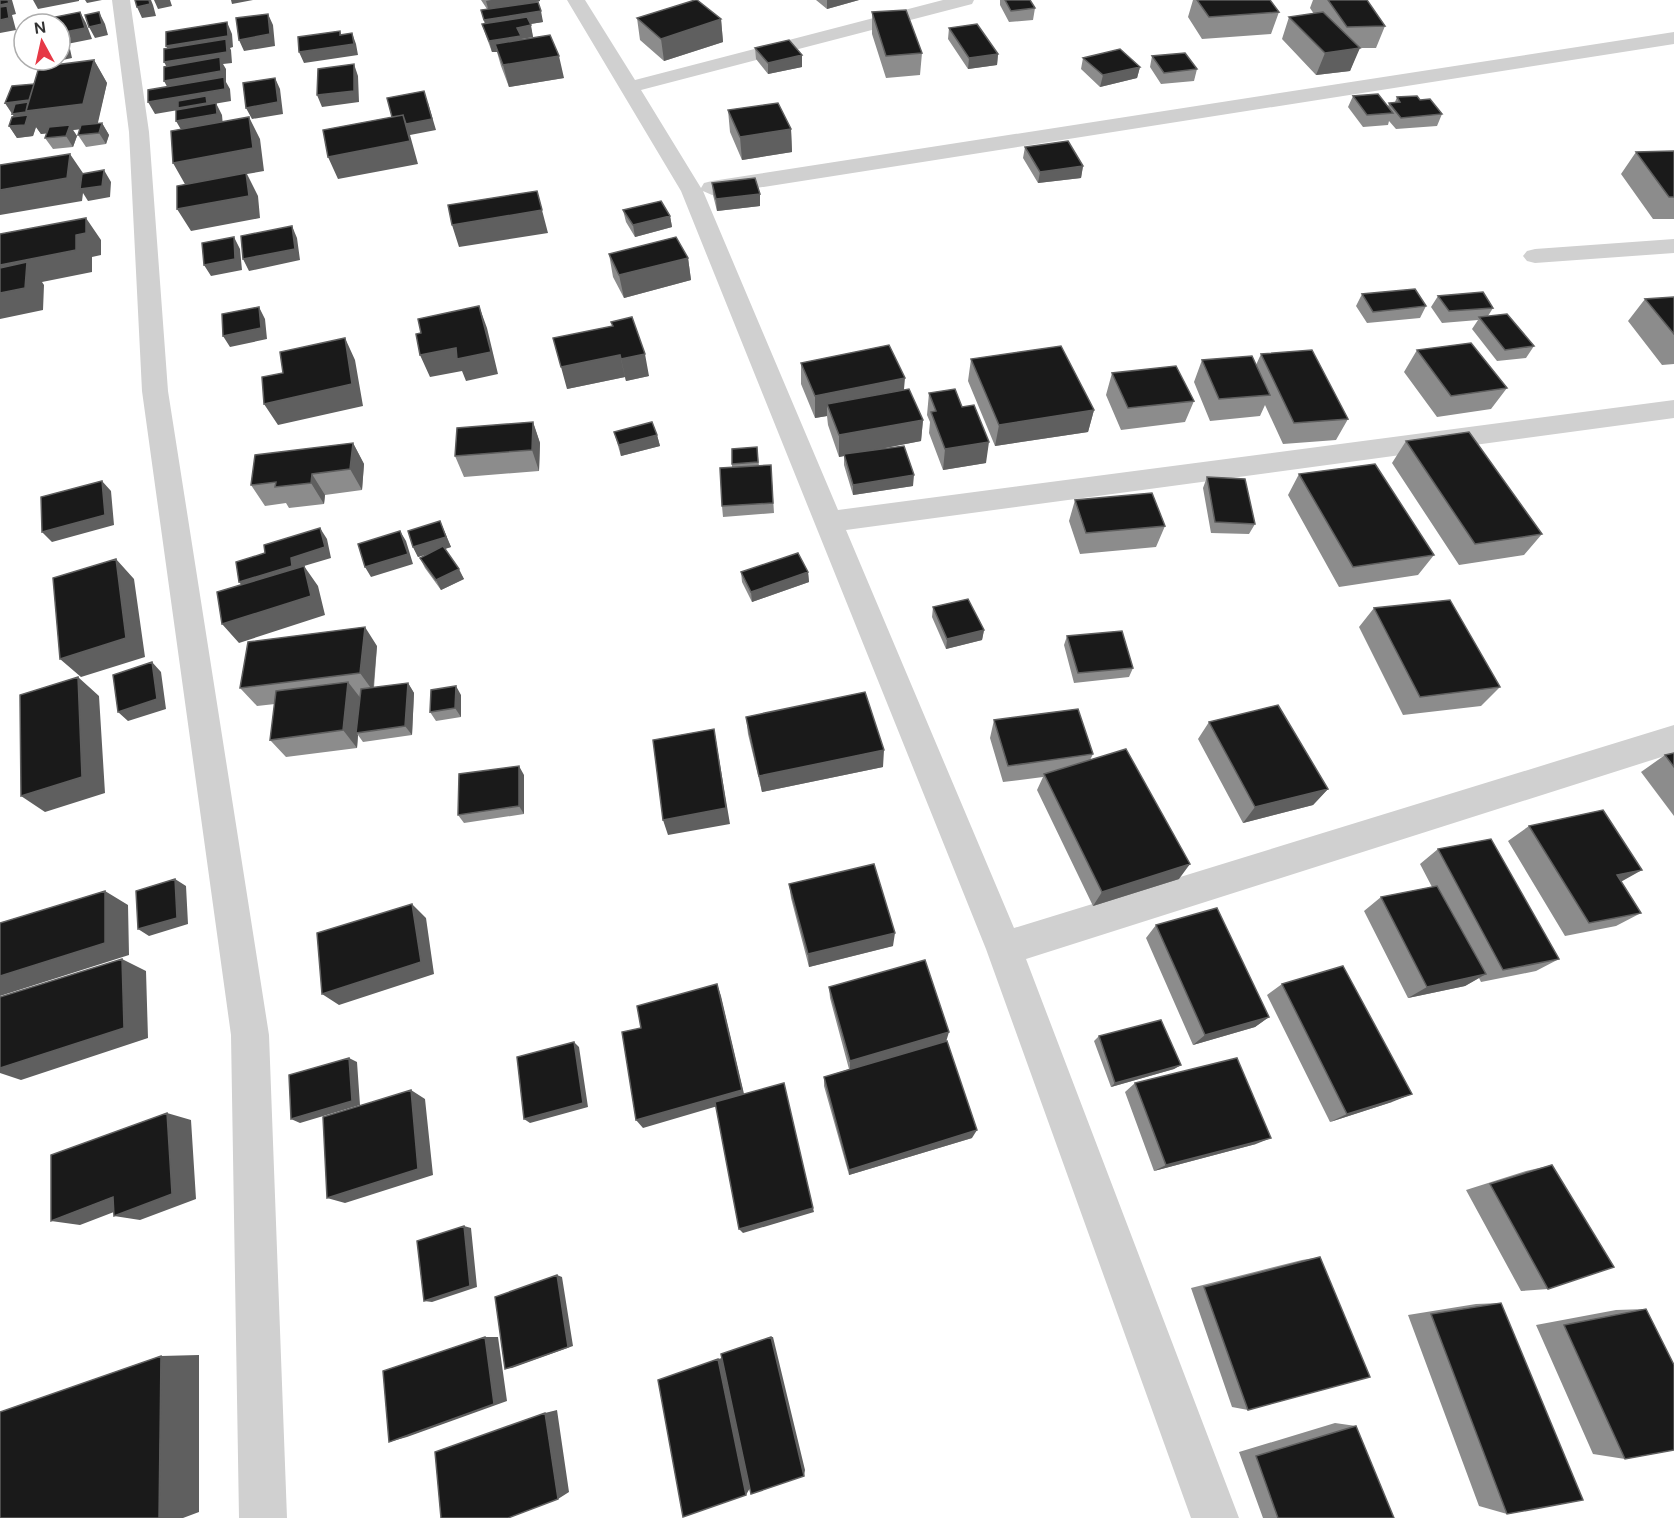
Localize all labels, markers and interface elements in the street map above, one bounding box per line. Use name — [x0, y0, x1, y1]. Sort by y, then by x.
north arrow — [12, 12, 72, 72]
text: N — [33, 16, 47, 39]

